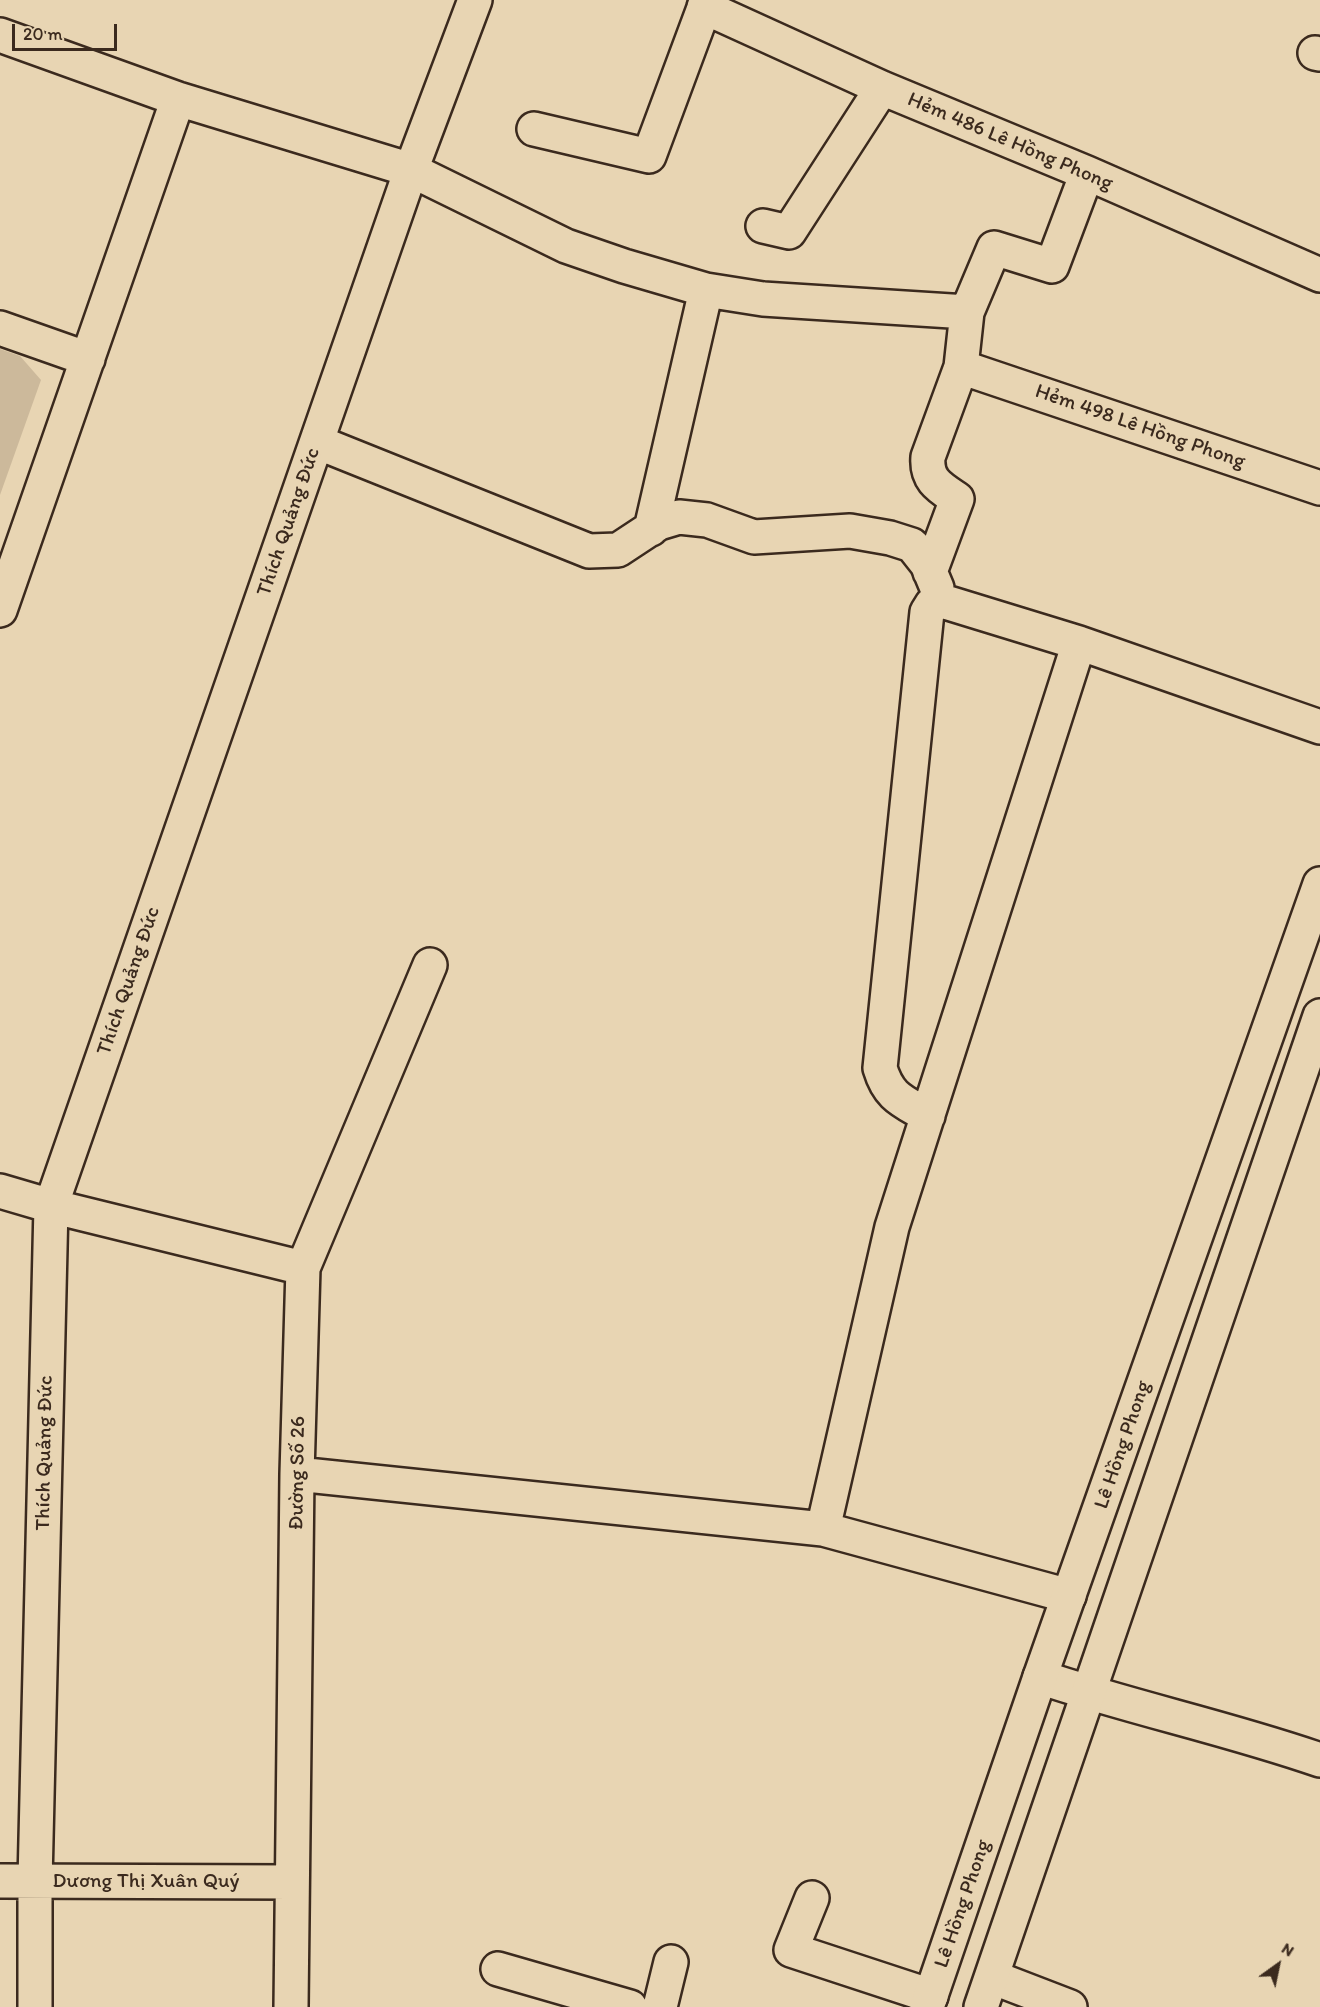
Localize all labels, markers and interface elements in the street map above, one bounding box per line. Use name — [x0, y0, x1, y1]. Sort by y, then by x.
scale bar — [15, 12, 120, 50]
text: 20 m — [23, 23, 63, 45]
street label: Hẻm 486 Lê Hồng Phong — [903, 87, 1117, 197]
street label: Hẻm 498 Lê Hồng Phong — [1032, 379, 1248, 475]
street label: Thích Quảng Đức — [252, 444, 326, 600]
street label: Thích Quảng Đức — [92, 903, 166, 1059]
street label: Thích Quảng Đức — [31, 1375, 59, 1531]
street label: Lê Hồng Phong — [1089, 1378, 1157, 1512]
street label: Đường Số 26 — [284, 1416, 312, 1530]
street label: Lê Hồng Phong — [929, 1837, 997, 1971]
street label: Dương Thị Xuân Quý — [53, 1869, 239, 1895]
north arrow — [1248, 1935, 1308, 1995]
text: N — [1278, 1939, 1298, 1960]

